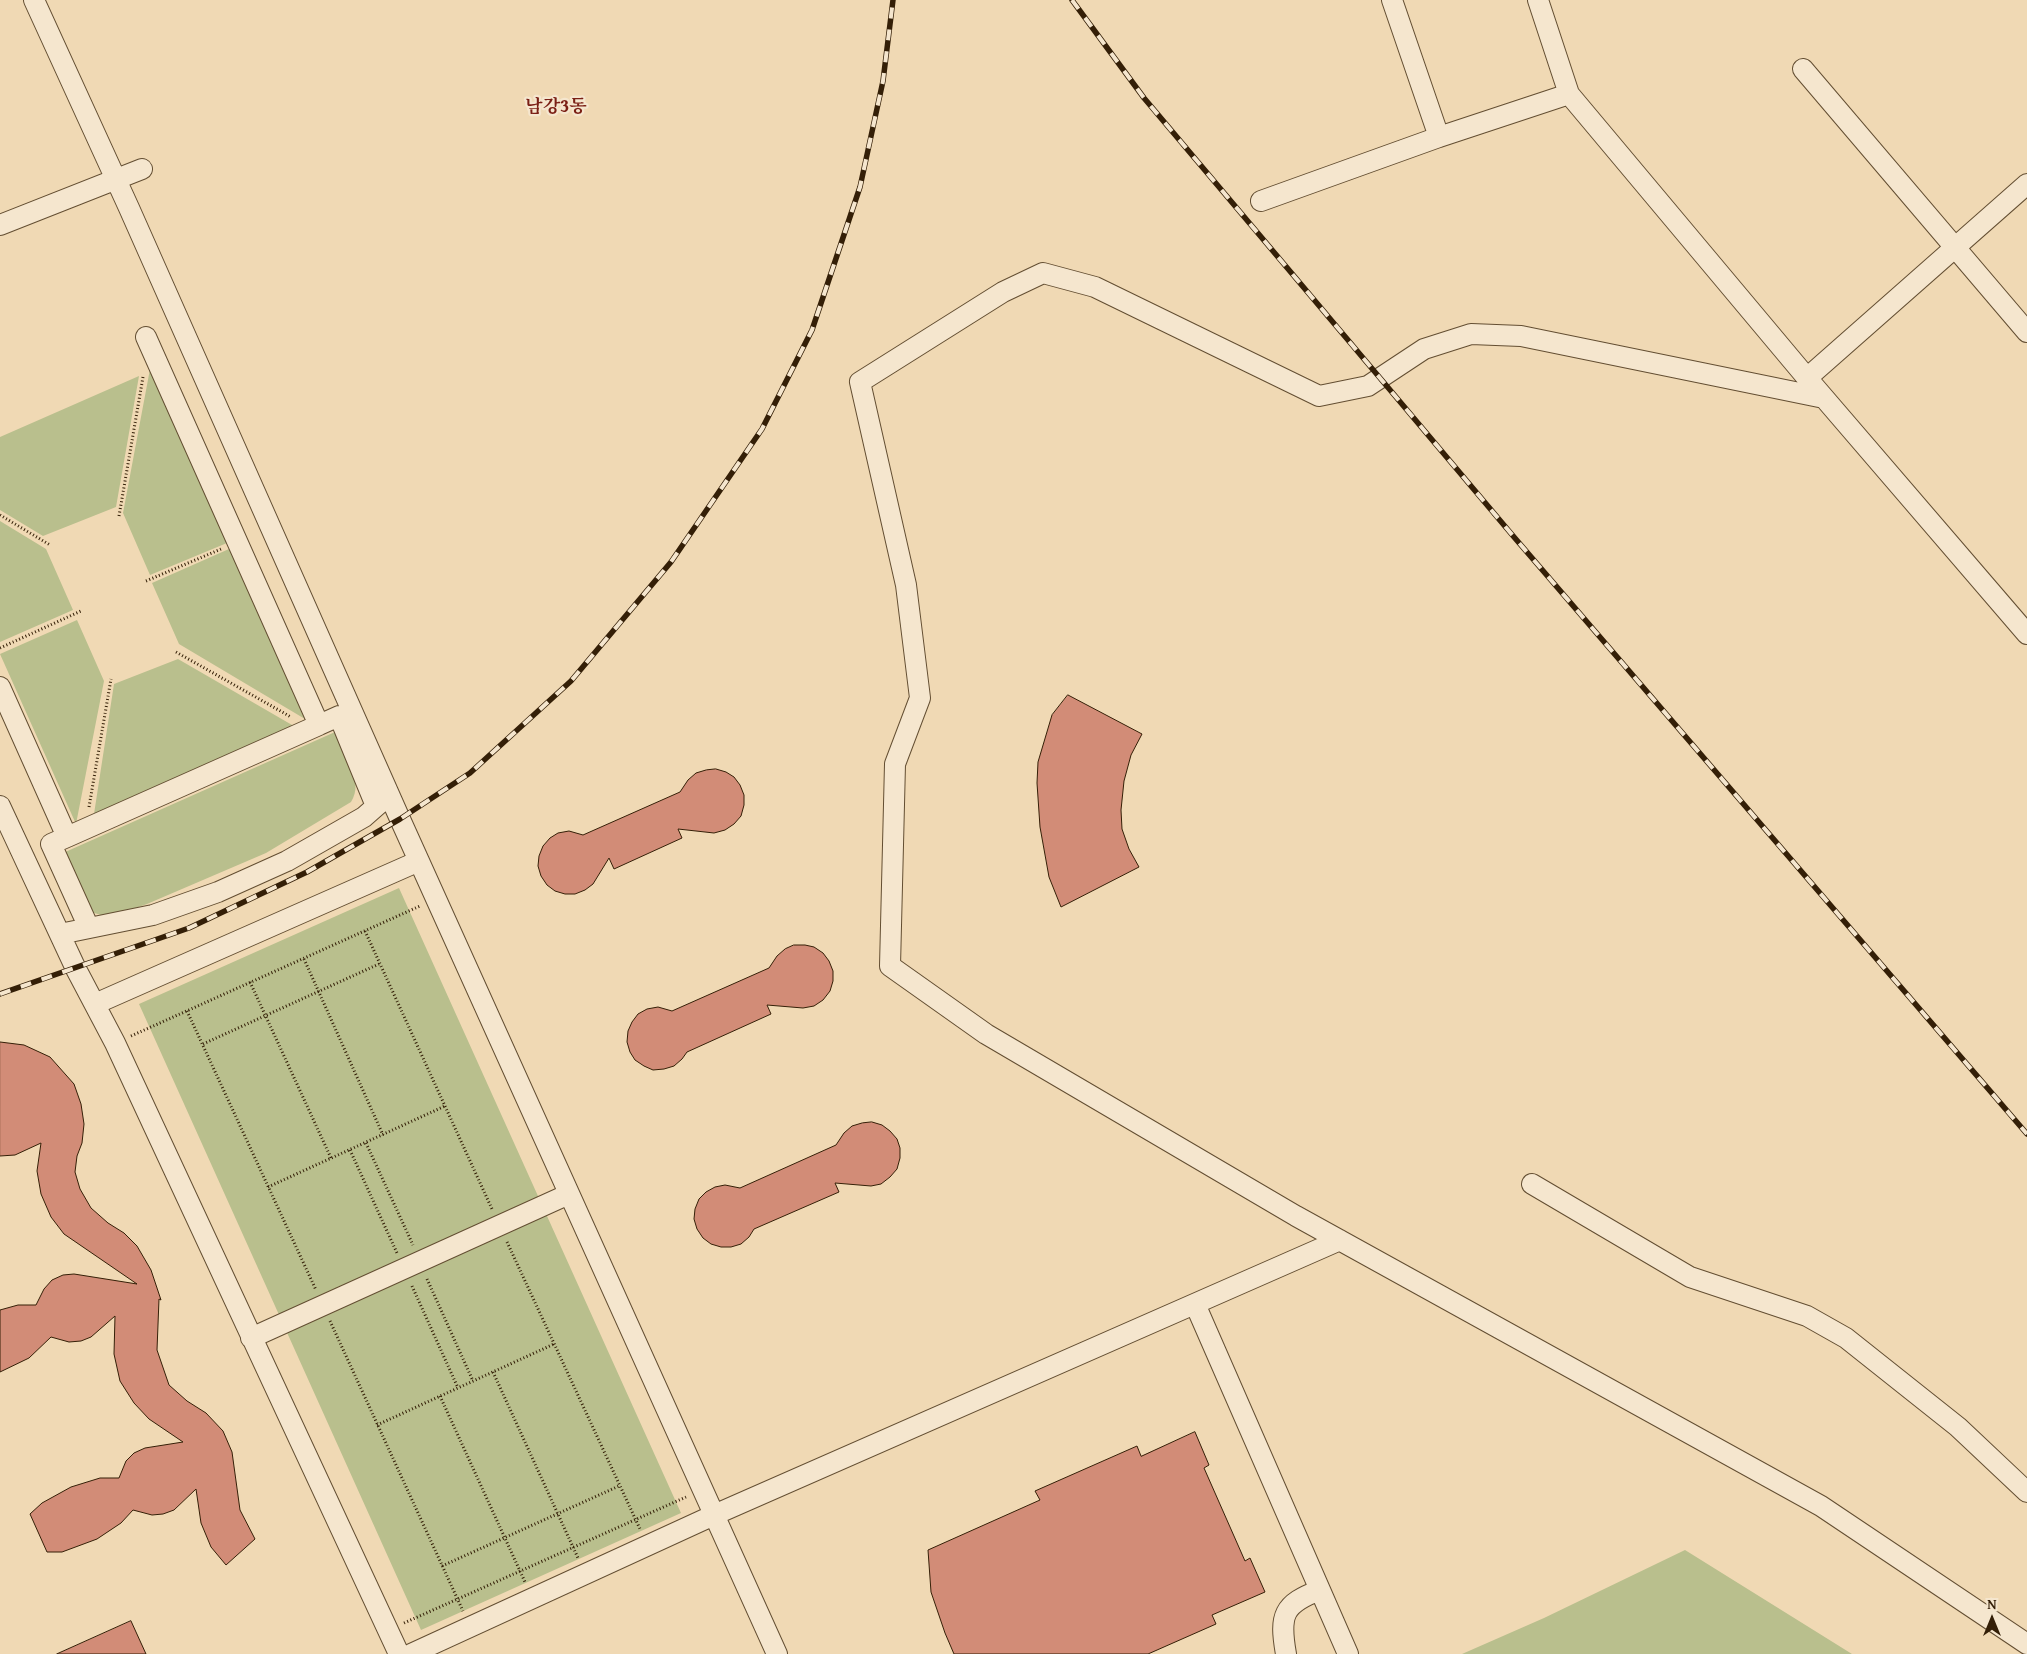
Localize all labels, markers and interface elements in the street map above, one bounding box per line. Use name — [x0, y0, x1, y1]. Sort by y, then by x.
district label: 남강3동 — [525, 96, 587, 118]
north arrow — [1967, 1594, 2017, 1644]
text: N — [1987, 1594, 1997, 1614]

